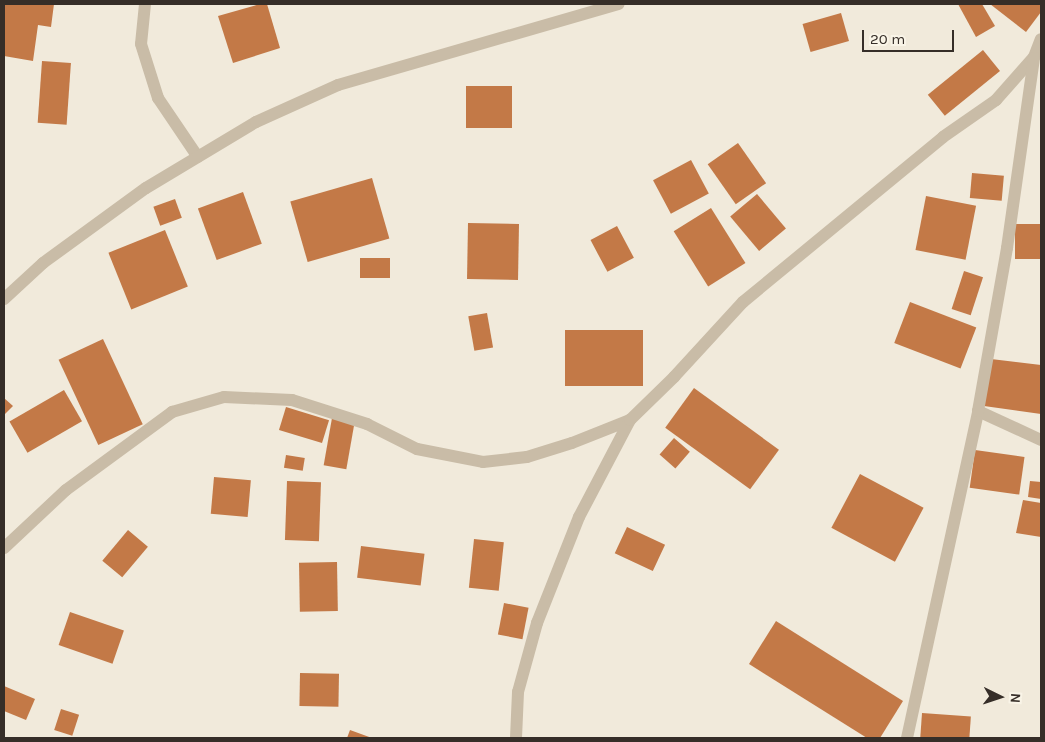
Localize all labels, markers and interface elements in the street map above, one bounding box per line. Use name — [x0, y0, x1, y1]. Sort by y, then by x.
scale bar — [865, 20, 958, 52]
text: 20 m — [870, 30, 905, 48]
north arrow — [975, 672, 1025, 722]
text: N — [1007, 692, 1024, 704]

